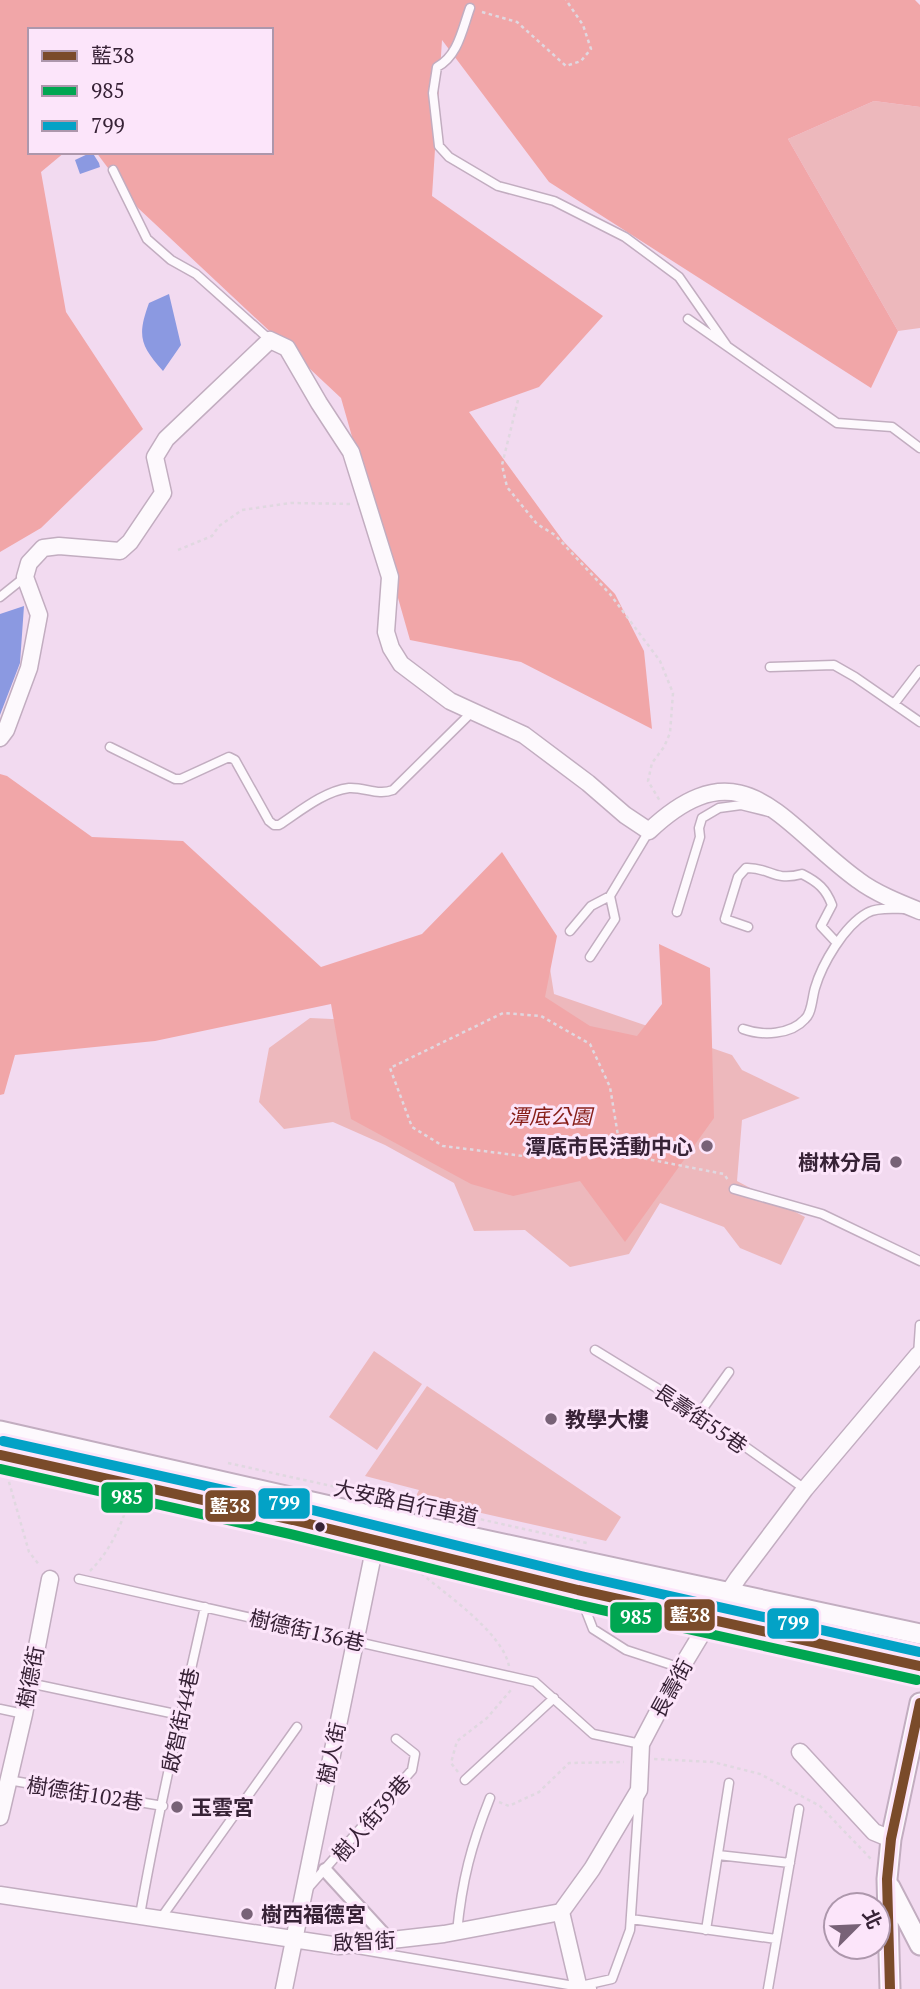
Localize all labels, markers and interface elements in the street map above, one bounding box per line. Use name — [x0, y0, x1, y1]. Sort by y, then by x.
legend — [28, 28, 273, 154]
text: 藍38 — [91, 41, 134, 69]
text: 985 — [91, 76, 125, 104]
text: 799 — [91, 111, 125, 139]
park label: 潭底公園 — [508, 1102, 595, 1130]
place label: 潭底市民活動中心 — [525, 1132, 693, 1160]
marker: 潭底市民活動中心 — [699, 1138, 715, 1154]
place label: 樹林分局 — [798, 1148, 882, 1176]
marker: 樹林分局 — [888, 1154, 904, 1170]
street label: 長壽街55巷 — [649, 1377, 753, 1459]
place label: 教學大樓 — [565, 1405, 649, 1433]
marker: 教學大樓 — [543, 1411, 559, 1427]
street label: 大安路自行車道 — [331, 1473, 481, 1531]
line badge: 985 — [100, 1481, 154, 1514]
text: 985 — [111, 1484, 143, 1509]
line badge: 799 — [257, 1487, 311, 1520]
line badge: 藍38 — [204, 1489, 257, 1523]
text: 799 — [268, 1490, 300, 1515]
text: 藍38 — [210, 1493, 250, 1518]
unlabelled marker — [313, 1520, 327, 1534]
line badge: 藍38 — [663, 1598, 716, 1632]
line badge: 985 — [609, 1601, 663, 1634]
text: 藍38 — [670, 1602, 710, 1627]
street label: 樹德街136巷 — [247, 1603, 367, 1657]
text: 985 — [620, 1604, 652, 1629]
line badge: 799 — [766, 1607, 820, 1640]
text: 799 — [777, 1610, 809, 1635]
street label: 樹德街 — [10, 1643, 50, 1711]
street label: 長壽街 — [643, 1654, 699, 1722]
street label: 啟智街44巷 — [155, 1665, 205, 1775]
street label: 樹人街 — [311, 1719, 351, 1787]
street label: 樹人街39巷 — [326, 1769, 416, 1867]
street label: 樹德街102巷 — [25, 1770, 145, 1816]
place label: 玉雲宮 — [191, 1793, 254, 1821]
marker: 玉雲宮 — [169, 1799, 185, 1815]
north arrow — [822, 1891, 892, 1961]
place label: 樹西福德宮 — [261, 1900, 366, 1928]
text: 北 — [858, 1905, 888, 1933]
marker: 樹西福德宮 — [239, 1906, 255, 1922]
street label: 啟智街 — [332, 1925, 396, 1957]

